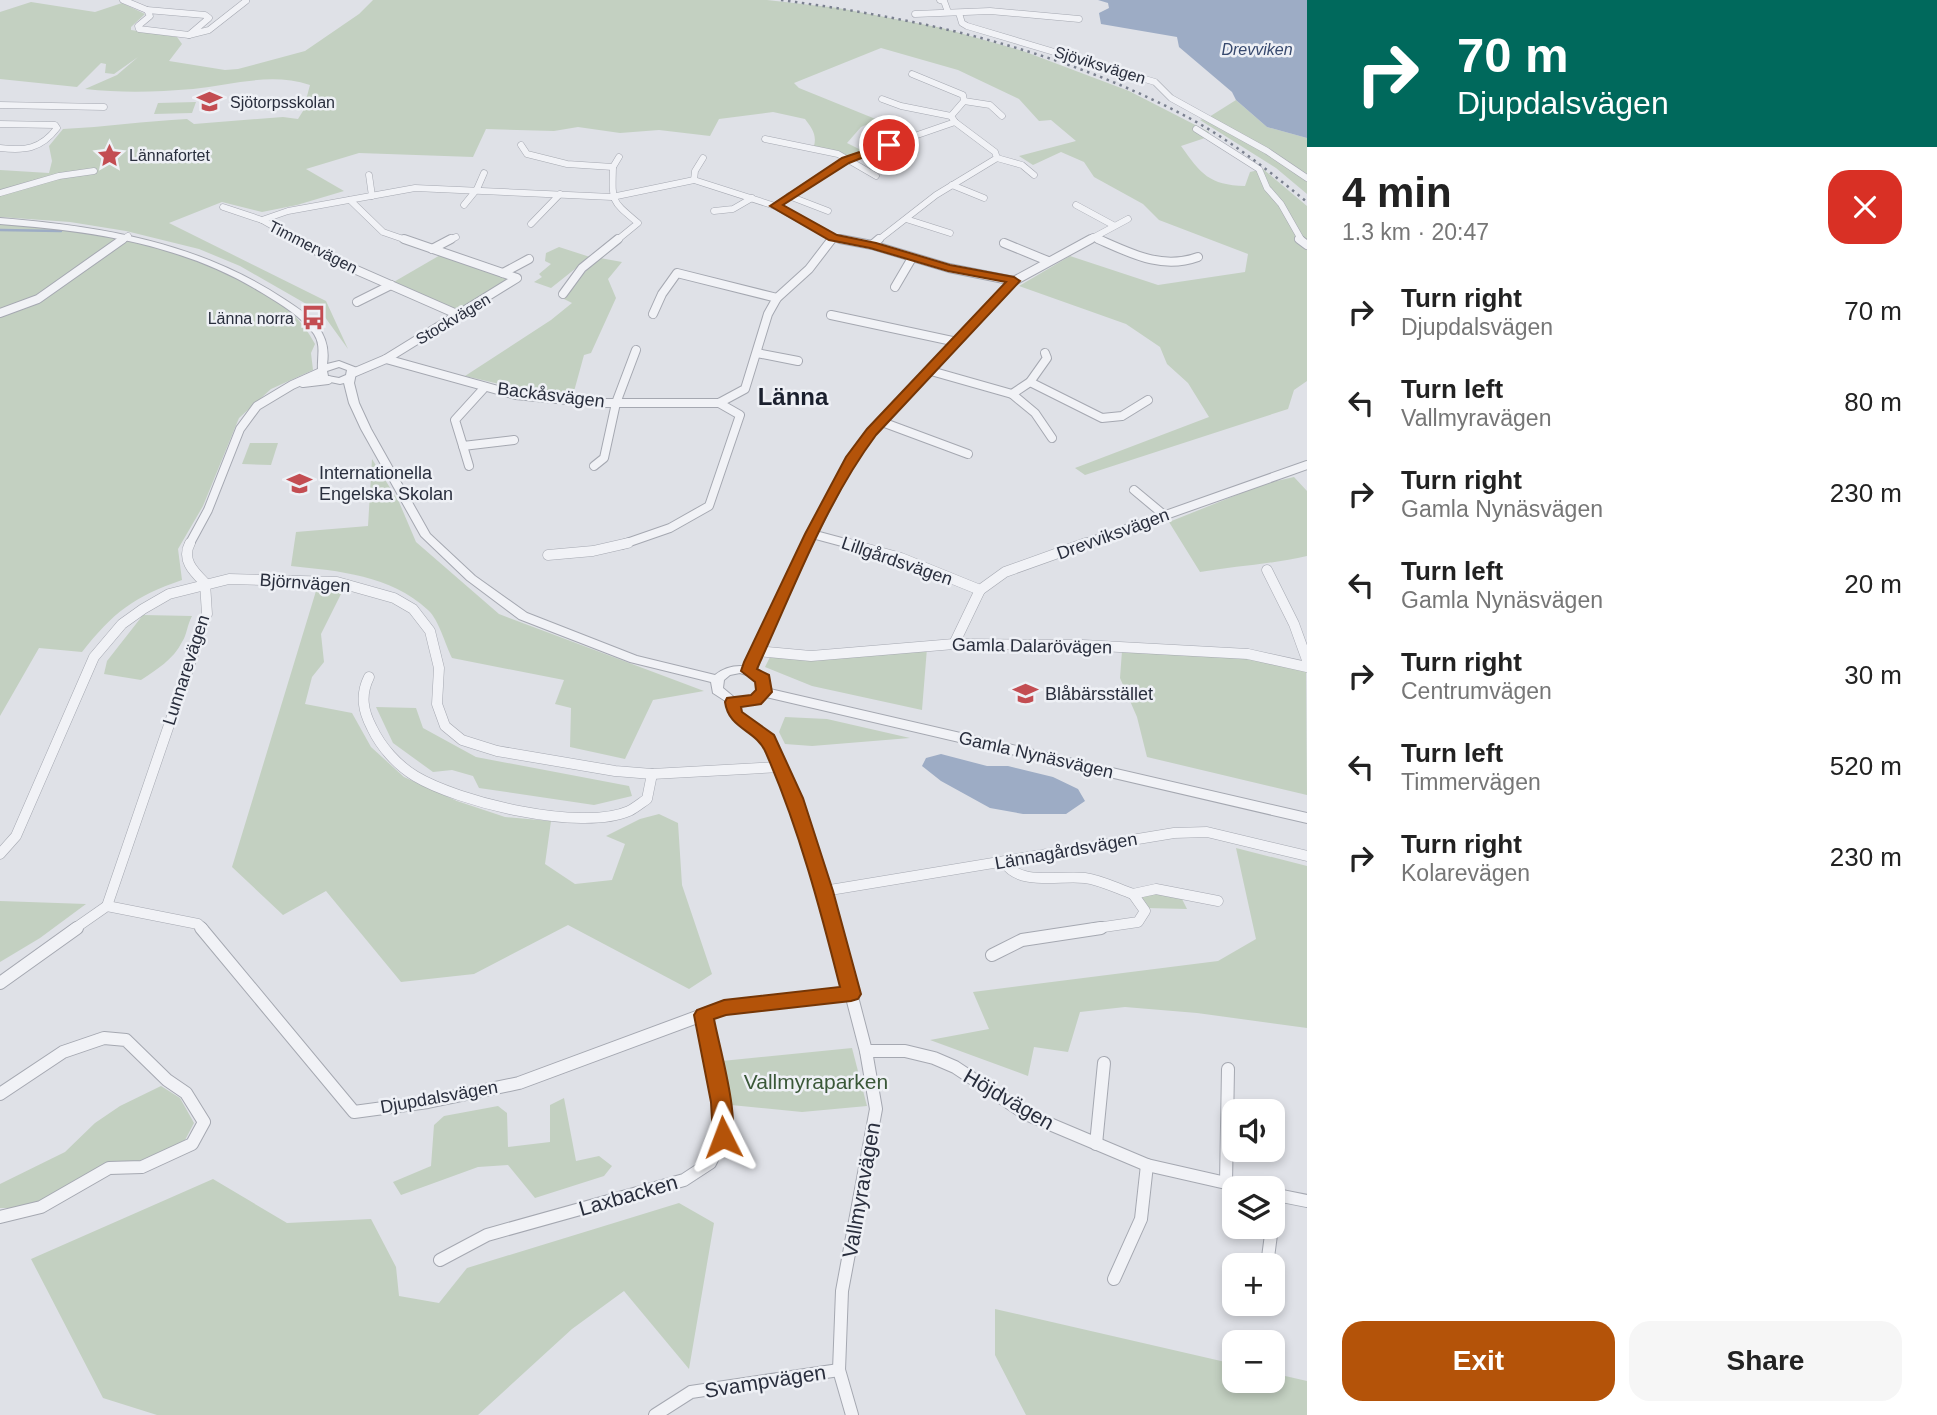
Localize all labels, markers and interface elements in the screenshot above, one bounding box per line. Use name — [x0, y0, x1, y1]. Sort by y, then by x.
icon: right — [1342, 28, 1433, 119]
text: 70 m — [1457, 28, 1569, 82]
water label: Drevviken — [1221, 41, 1293, 58]
street label: Sjöviksvägen — [1052, 43, 1148, 87]
text: Djupdalsvägen — [1457, 85, 1669, 121]
school or university icon: Sjötorpsskolan — [196, 88, 224, 116]
place label: Sjötorpsskolan — [230, 94, 335, 111]
pin — [859, 115, 919, 175]
icon: arrive — [870, 126, 908, 164]
place icon: Lännafortet — [95, 141, 123, 169]
place label: Lännafortet — [129, 147, 211, 164]
text: 4 min — [1342, 169, 1452, 216]
button: close — [1828, 170, 1902, 244]
street label: Timmervägen — [266, 217, 360, 277]
text: 1.3 km · 20:47 — [1342, 219, 1489, 245]
text: Turn right — [1401, 283, 1522, 313]
street label: Stockvägen — [413, 290, 493, 348]
icon: right — [1342, 293, 1380, 331]
text: 70 m — [1844, 296, 1902, 326]
bus stop icon: Länna norra — [300, 304, 328, 332]
place label: Länna norra — [208, 310, 294, 327]
text: Djupdalsvägen — [1401, 314, 1553, 340]
text: Turn left — [1401, 374, 1503, 404]
street label: Backåsvägen — [496, 378, 606, 412]
district label: Länna — [758, 383, 829, 410]
icon: left — [1342, 384, 1380, 422]
text: 80 m — [1844, 387, 1902, 417]
text: Vallmyravägen — [1401, 405, 1551, 431]
place label: Internationella Engelska Skolan — [319, 463, 453, 504]
text: Turn right — [1401, 465, 1522, 495]
school or university icon: Internationella Engelska Skolan — [285, 469, 313, 497]
icon: right — [1342, 475, 1380, 513]
text: 230 m — [1830, 478, 1902, 508]
text: Gamla Nynäsvägen — [1401, 496, 1603, 522]
street label: Drevviksvägen — [1054, 504, 1172, 564]
street label: Lillgårdsvägen — [839, 533, 955, 589]
text: Turn left — [1401, 556, 1503, 586]
icon: left — [1342, 566, 1380, 604]
text: 20 m — [1844, 569, 1902, 599]
street label: Björnvägen — [259, 570, 351, 596]
text: Gamla Nynäsvägen — [1401, 587, 1603, 613]
street label: Lunnarevägen — [159, 612, 213, 728]
street label: Gamla Dalarövägen — [952, 635, 1112, 657]
text: Turn right — [1401, 647, 1522, 677]
icon: right — [1342, 657, 1380, 695]
text: 30 m — [1844, 660, 1902, 690]
text: Centrumvägen — [1401, 678, 1552, 704]
school or university icon: Blåbärsstället — [1011, 680, 1039, 708]
place label: Blåbärsstället — [1045, 684, 1153, 704]
street label: Gamla Nynäsvägen — [957, 727, 1115, 783]
text: Turn left — [1401, 738, 1503, 768]
icon: left — [1342, 748, 1380, 786]
text: 520 m — [1830, 751, 1902, 781]
text: Timmervägen — [1401, 769, 1541, 795]
street label: Lännagårdsvägen — [993, 829, 1139, 873]
text: Turn right — [1401, 829, 1522, 859]
icon: right — [1342, 839, 1380, 877]
text: 230 m — [1830, 842, 1902, 872]
text: Kolarevägen — [1401, 860, 1530, 886]
street label: Höjdvägen — [960, 1064, 1058, 1134]
park label: Vallmyraparken — [744, 1070, 888, 1093]
street label: Djupdalsvägen — [379, 1077, 499, 1117]
map controls — [1222, 1099, 1285, 1393]
button: sound — [1222, 1099, 1285, 1162]
position arrow — [686, 1100, 760, 1174]
street label: Vallmyravägen — [838, 1120, 884, 1260]
street label: Laxbacken — [576, 1170, 680, 1220]
button: layers — [1222, 1176, 1285, 1239]
button: + — [1222, 1253, 1285, 1316]
button: Exit — [1342, 1321, 1615, 1401]
button: Share — [1629, 1321, 1902, 1401]
button: − — [1222, 1330, 1285, 1393]
street label: Svampvägen — [703, 1360, 827, 1402]

